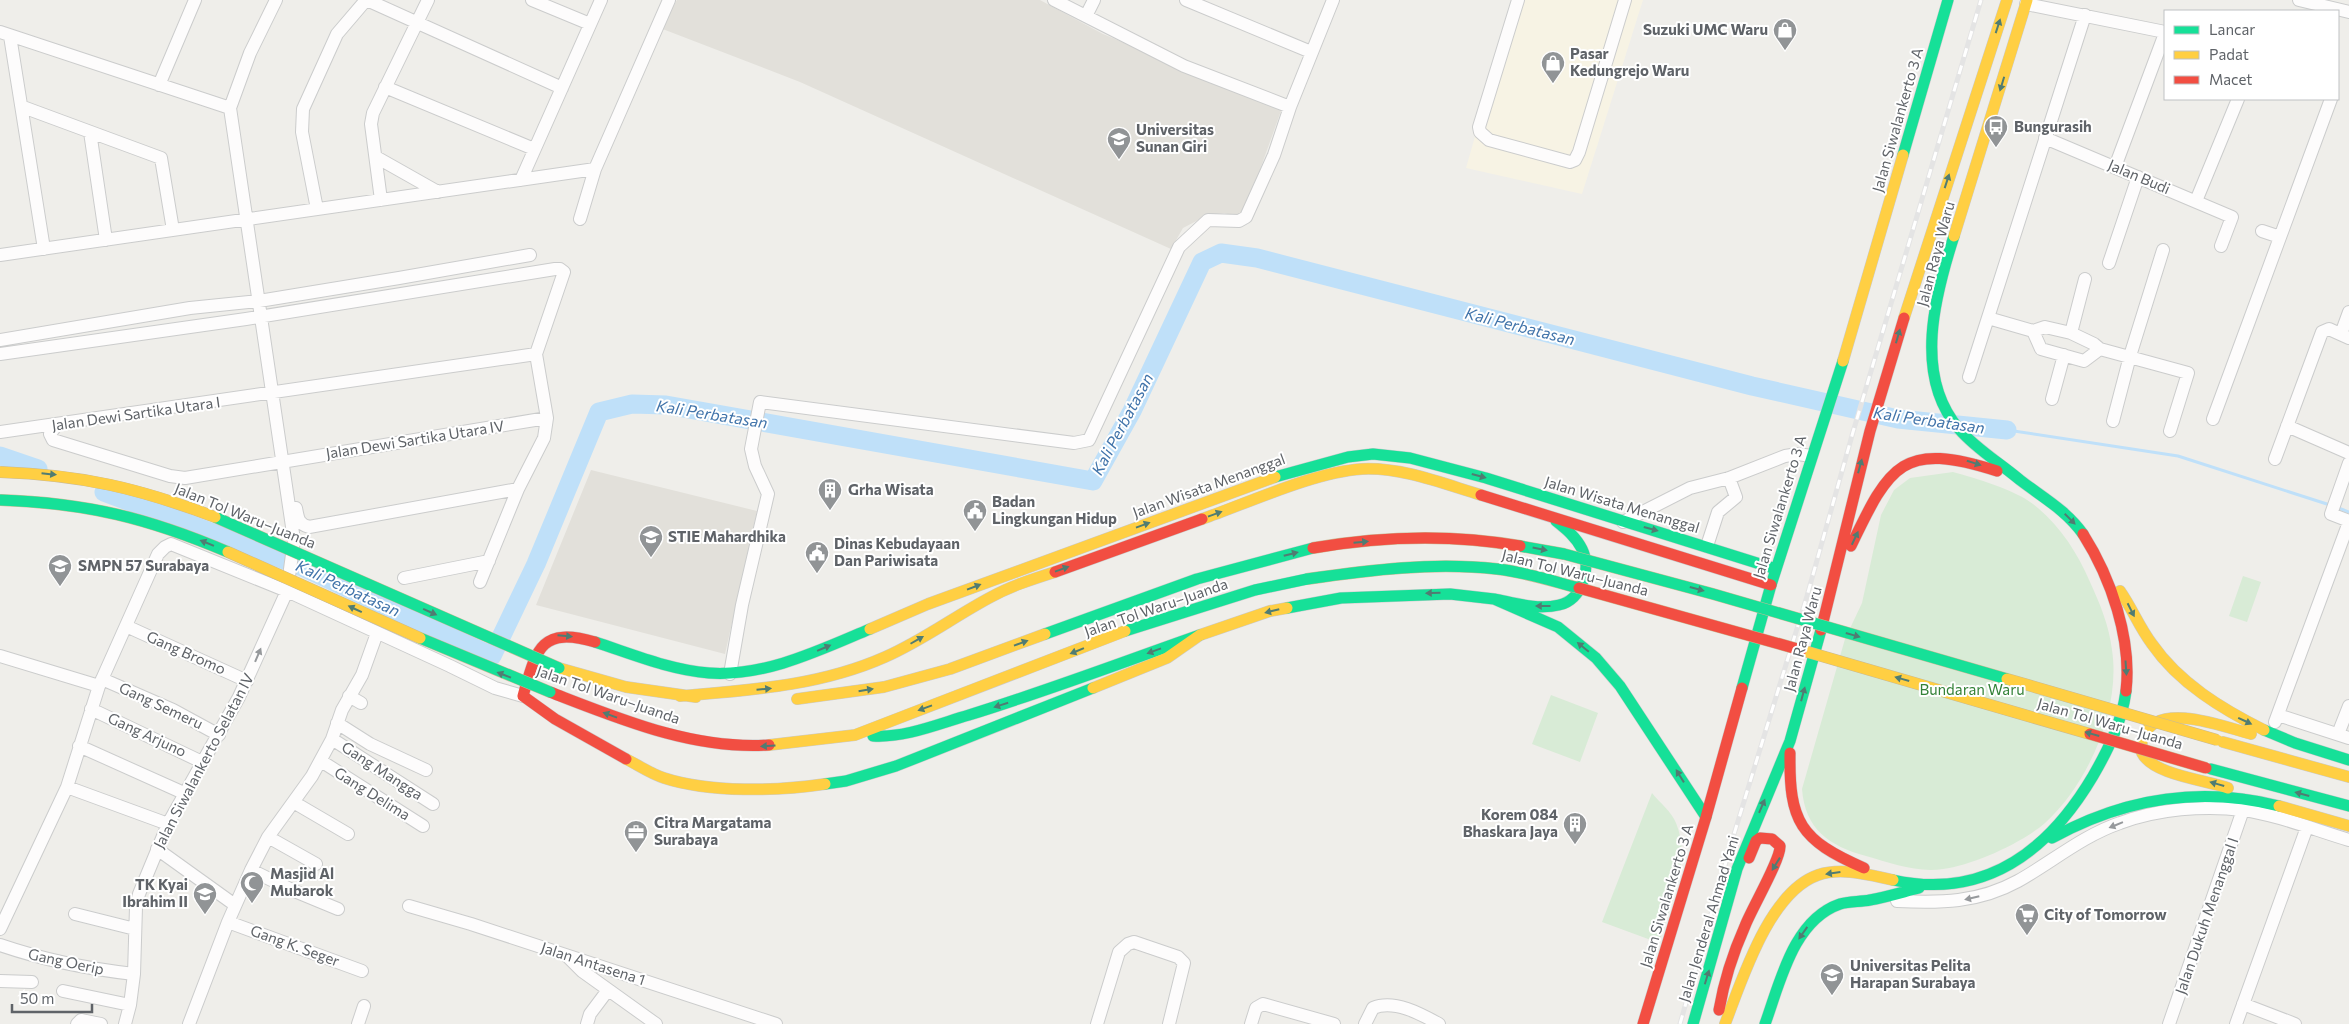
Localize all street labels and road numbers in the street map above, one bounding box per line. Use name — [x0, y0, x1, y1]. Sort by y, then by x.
street label: Jalan Siwalankerto 3 A — [1868, 45, 1926, 194]
street label: Jalan Budi — [2106, 155, 2173, 197]
street label: Jalan Raya Waru — [1912, 199, 1958, 308]
street label: Jalan Dewi Sartika Utara I — [50, 392, 221, 434]
street label: Jalan Dewi Sartika Utara IV — [324, 416, 505, 462]
street label: Jalan Siwalankerto 3 A — [1749, 433, 1809, 581]
street label: Jalan Wisata Menanggal — [1130, 449, 1287, 521]
street label: Jalan Wisata Menanggal — [1543, 472, 1702, 536]
street label: Jalan Tol Waru–Juanda — [172, 479, 319, 552]
street label: Jalan Tol Waru–Juanda — [1500, 545, 1651, 599]
street label: Jalan Tol Waru–Juanda — [1082, 574, 1230, 640]
street label: Jalan Raya Waru — [1779, 584, 1825, 693]
street label: Gang Bromo — [144, 627, 229, 678]
street label: Jalan Tol Waru–Juanda — [534, 661, 682, 727]
street label: Jalan Siwalankerto Selatan IV — [149, 670, 257, 851]
street label: Gang Semeru — [117, 678, 206, 732]
street label: Jalan Tol Waru–Juanda — [2035, 694, 2185, 752]
street label: Gang Arjuno — [105, 708, 190, 760]
street label: Gang Mangga — [339, 737, 426, 803]
street label: Gang Delima — [331, 763, 414, 824]
street label: Jalan Siwalankerto 3 A — [1636, 822, 1696, 970]
street label: Jalan Jenderal Ahmad Yani — [1674, 833, 1742, 1004]
street label: Jalan Dukuh Menanggal I — [2171, 835, 2241, 997]
street label: Gang K. Seger — [248, 921, 342, 970]
street label: Jalan Antasena 1 — [539, 938, 648, 988]
street label: Gang Oerip — [27, 944, 106, 978]

